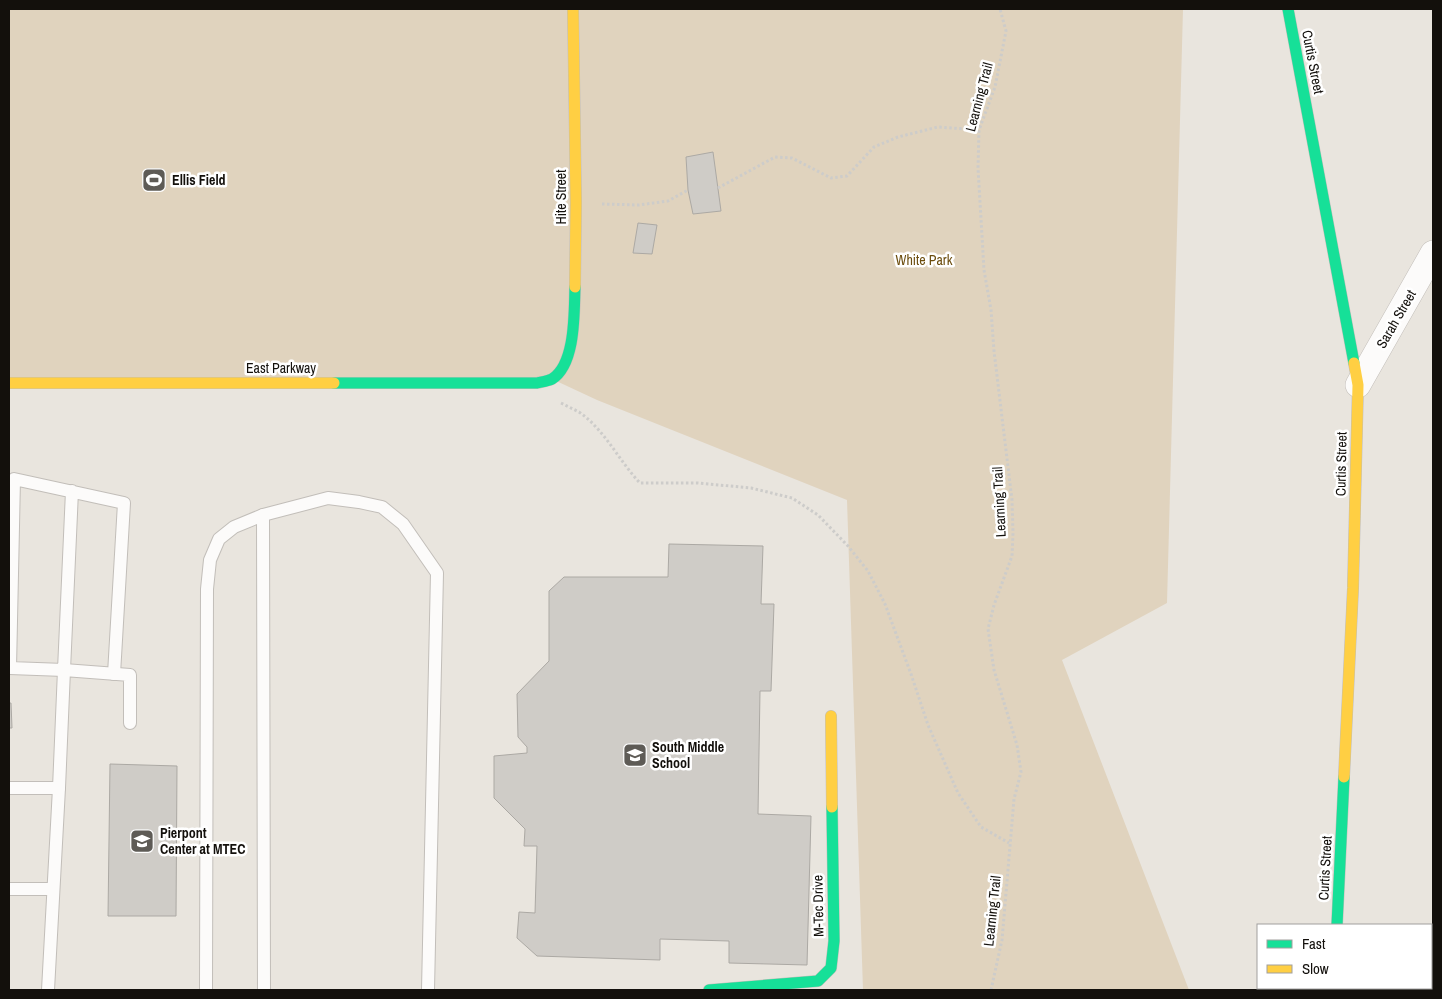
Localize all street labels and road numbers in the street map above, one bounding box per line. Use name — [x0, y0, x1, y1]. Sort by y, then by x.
street label: Curtis Street — [1298, 29, 1328, 95]
street label: Learning Trail — [961, 60, 997, 134]
street label: Hite Street — [552, 170, 570, 224]
street label: Sarah Street — [1372, 287, 1420, 351]
street label: East Parkway — [246, 359, 316, 377]
street label: Curtis Street — [1331, 432, 1351, 496]
street label: Learning Trail — [988, 466, 1010, 538]
street label: Curtis Street — [1314, 835, 1336, 901]
street label: M-Tec Drive — [808, 875, 828, 937]
street label: Learning Trail — [979, 875, 1005, 947]

